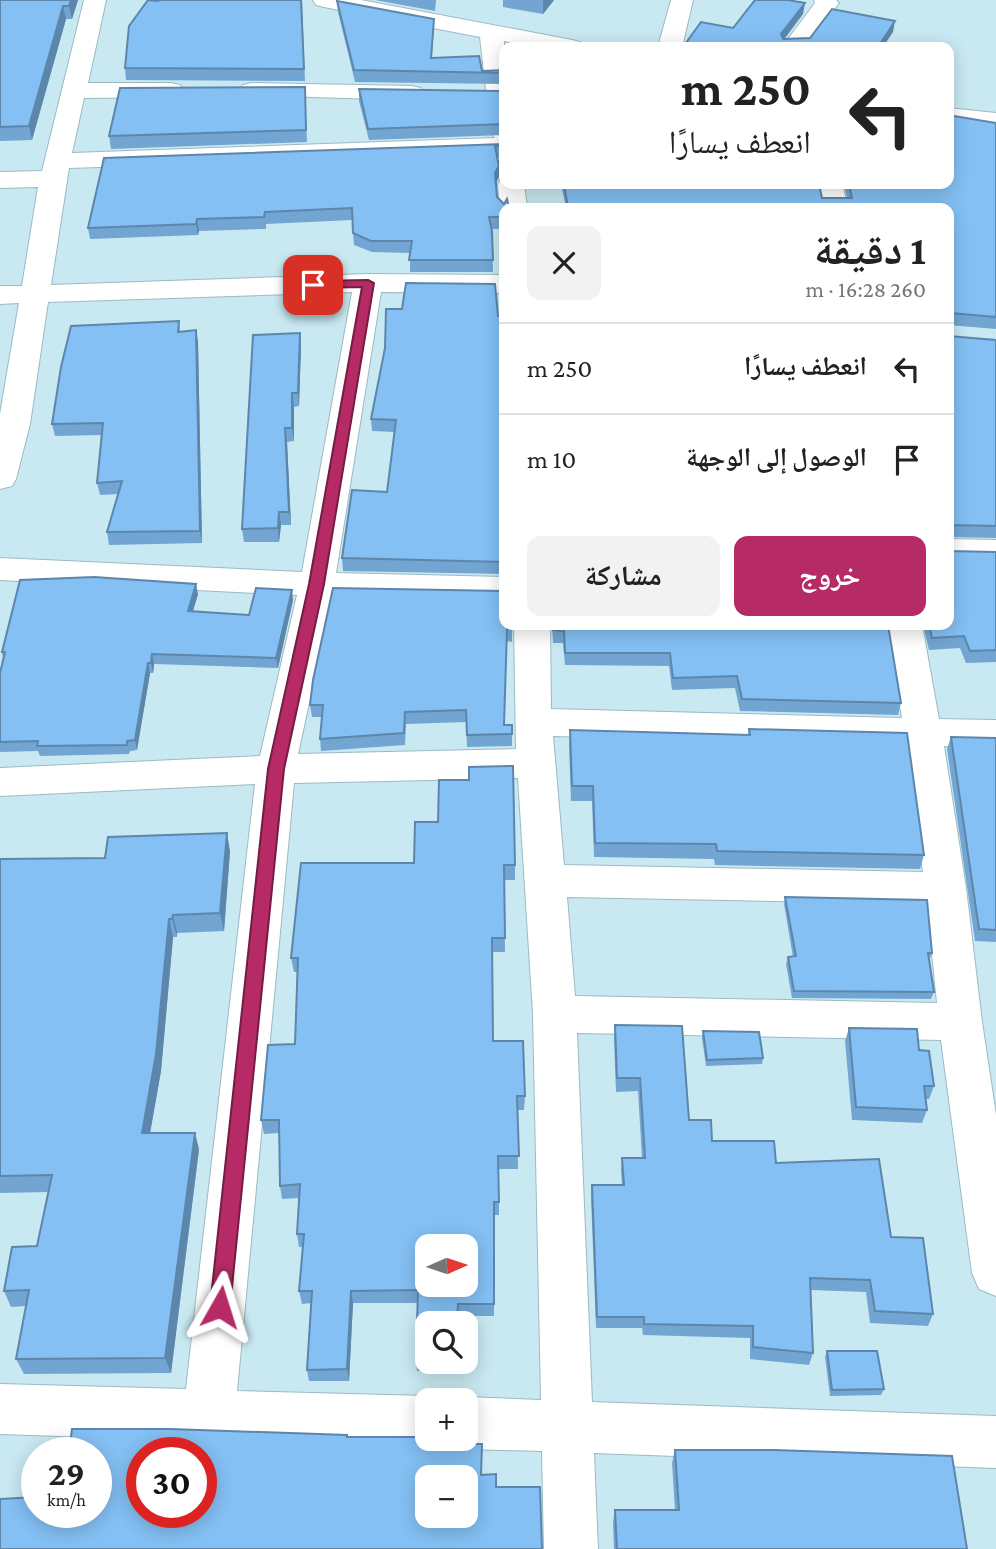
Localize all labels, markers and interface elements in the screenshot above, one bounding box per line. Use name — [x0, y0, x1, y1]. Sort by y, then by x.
text: 250 m — [681, 61, 811, 116]
icon: left — [835, 70, 926, 161]
text: انعطف يسارًا — [669, 124, 811, 160]
button: close — [527, 226, 601, 300]
text: 1 دقيقة — [814, 226, 926, 273]
pin — [283, 255, 343, 315]
icon: arrive — [294, 266, 332, 304]
text: 260 m · 16:28 — [805, 276, 926, 302]
icon: left — [888, 350, 926, 388]
text: انعطف يسارًا — [744, 352, 867, 381]
text: 250 m — [527, 354, 592, 383]
icon: arrive — [888, 441, 926, 479]
text: الوصول إلى الوجهة — [686, 443, 867, 472]
text: 10 m — [527, 445, 576, 474]
button: مشاركة — [527, 536, 720, 616]
button: خروج — [734, 536, 926, 616]
north arrow — [415, 1234, 478, 1297]
map controls — [415, 1234, 478, 1528]
position arrow — [183, 1270, 257, 1344]
button: search — [415, 1311, 478, 1374]
button: + — [415, 1388, 478, 1451]
speed limit sign: 30 — [126, 1437, 217, 1528]
text: 29 — [48, 1454, 85, 1493]
button: − — [415, 1465, 478, 1528]
text: km/h — [47, 1490, 86, 1510]

